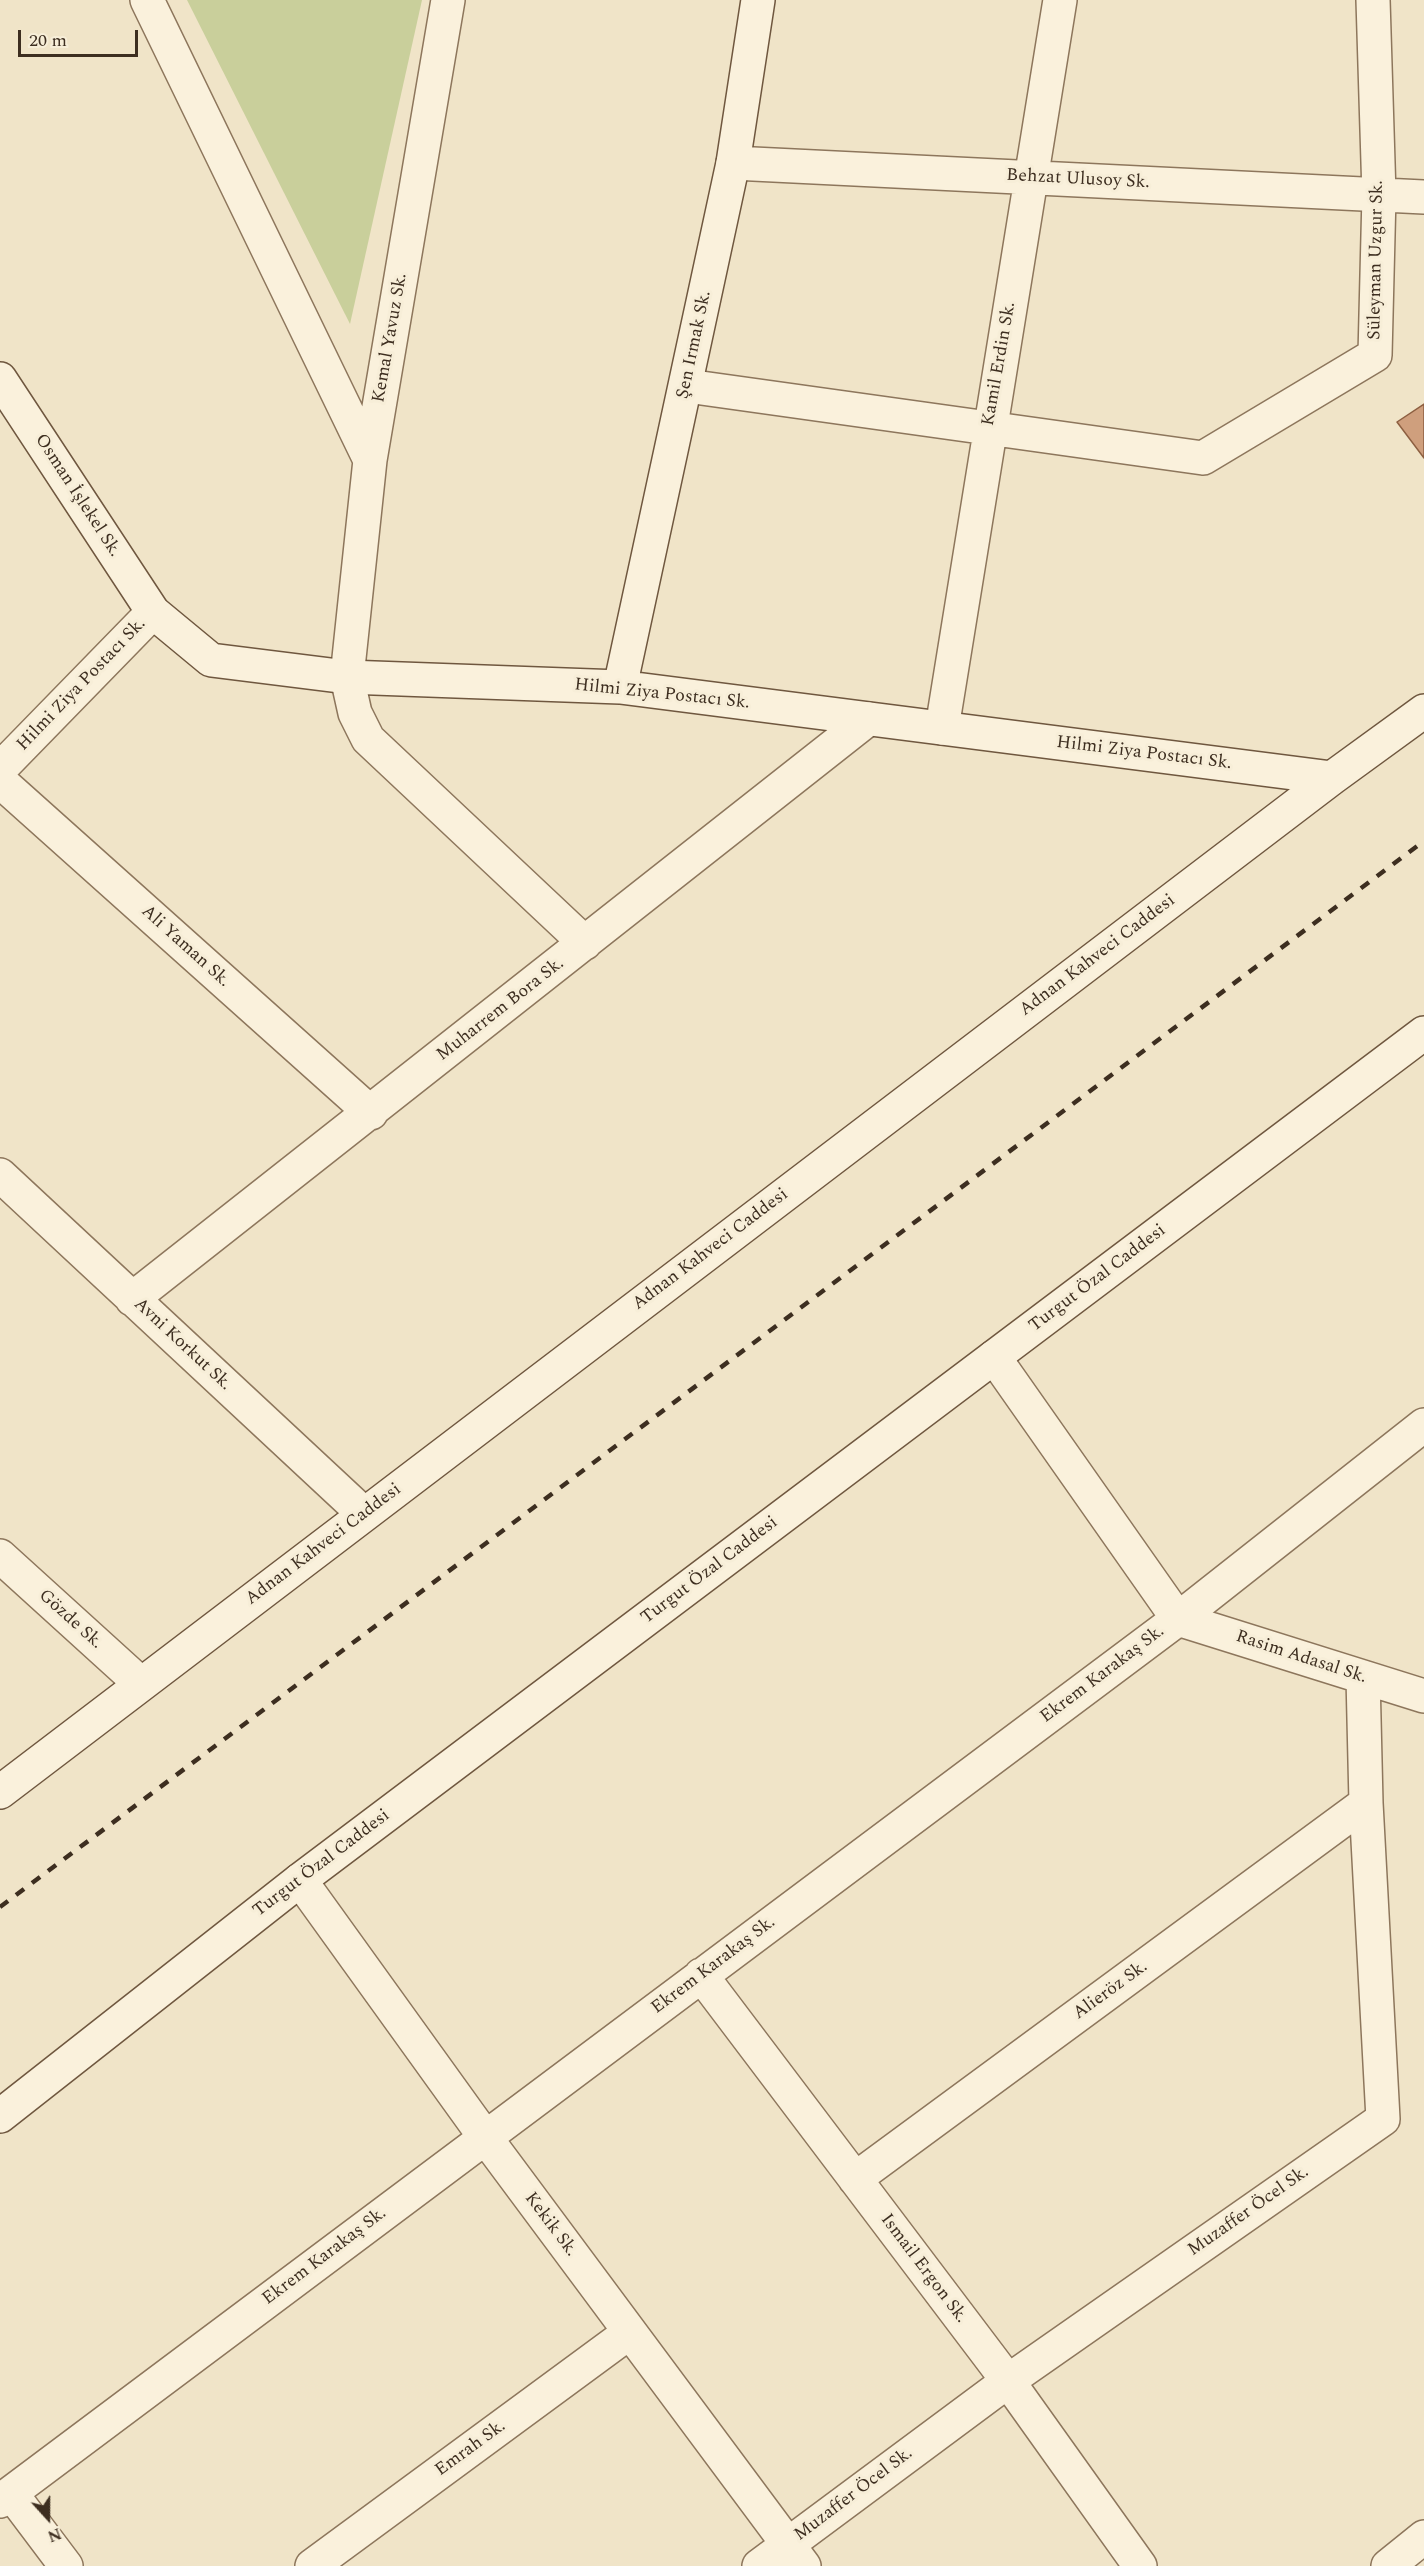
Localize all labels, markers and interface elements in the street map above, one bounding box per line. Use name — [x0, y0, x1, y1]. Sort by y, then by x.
scale bar — [21, 18, 141, 56]
text: 20 m — [29, 27, 67, 54]
street label: Behzat Ulusoy Sk. — [1006, 165, 1150, 195]
street label: Süleyman Uzgur Sk. — [1365, 180, 1389, 340]
street label: Kemal Yavuz Sk. — [369, 271, 413, 405]
street label: Şen Irmak Sk. — [673, 289, 717, 401]
street label: Kamil Erdin Sk. — [978, 300, 1022, 428]
street label: Osman İşlekel Sk. — [29, 430, 125, 562]
street label: Hilmi Ziya Postacı Sk. — [13, 614, 151, 756]
street label: Hilmi Ziya Postacı Sk. — [573, 675, 751, 715]
street label: Hilmi Ziya Postacı Sk. — [1055, 733, 1233, 775]
street label: Adnan Kahveci Caddesi — [1016, 890, 1180, 1022]
street label: Ali Yaman Sk. — [136, 901, 234, 993]
street label: Muharrem Bora Sk. — [433, 954, 569, 1066]
street label: Adnan Kahveci Caddesi — [629, 1184, 793, 1316]
street label: Turgut Özal Caddesi — [1025, 1220, 1171, 1338]
street label: Avni Korkut Sk. — [129, 1294, 235, 1396]
street label: Adnan Kahveci Caddesi — [242, 1479, 406, 1611]
street label: Turgut Özal Caddesi — [637, 1512, 783, 1630]
street label: Gözde Sk. — [33, 1586, 107, 1654]
street label: Ekrem Karakaş Sk. — [1037, 1621, 1169, 1729]
street label: Rasim Adasal Sk. — [1233, 1627, 1369, 1689]
street label: Turgut Özal Caddesi — [249, 1805, 395, 1923]
street label: Ekrem Karakaş Sk. — [648, 1912, 780, 2020]
street label: Alieröz Sk. — [1070, 1957, 1152, 2025]
street label: Muzaffer Öcel Sk. — [1184, 2162, 1314, 2262]
street label: Kekik Sk. — [519, 2189, 581, 2261]
street label: Ekrem Karakaş Sk. — [259, 2203, 391, 2311]
street label: Ismail Ergon Sk. — [875, 2210, 971, 2328]
street label: Emrah Sk. — [431, 2416, 511, 2482]
street label: Muzaffer Öcel Sk. — [791, 2443, 917, 2547]
north arrow — [18, 2488, 78, 2548]
text: N — [44, 2521, 65, 2548]

